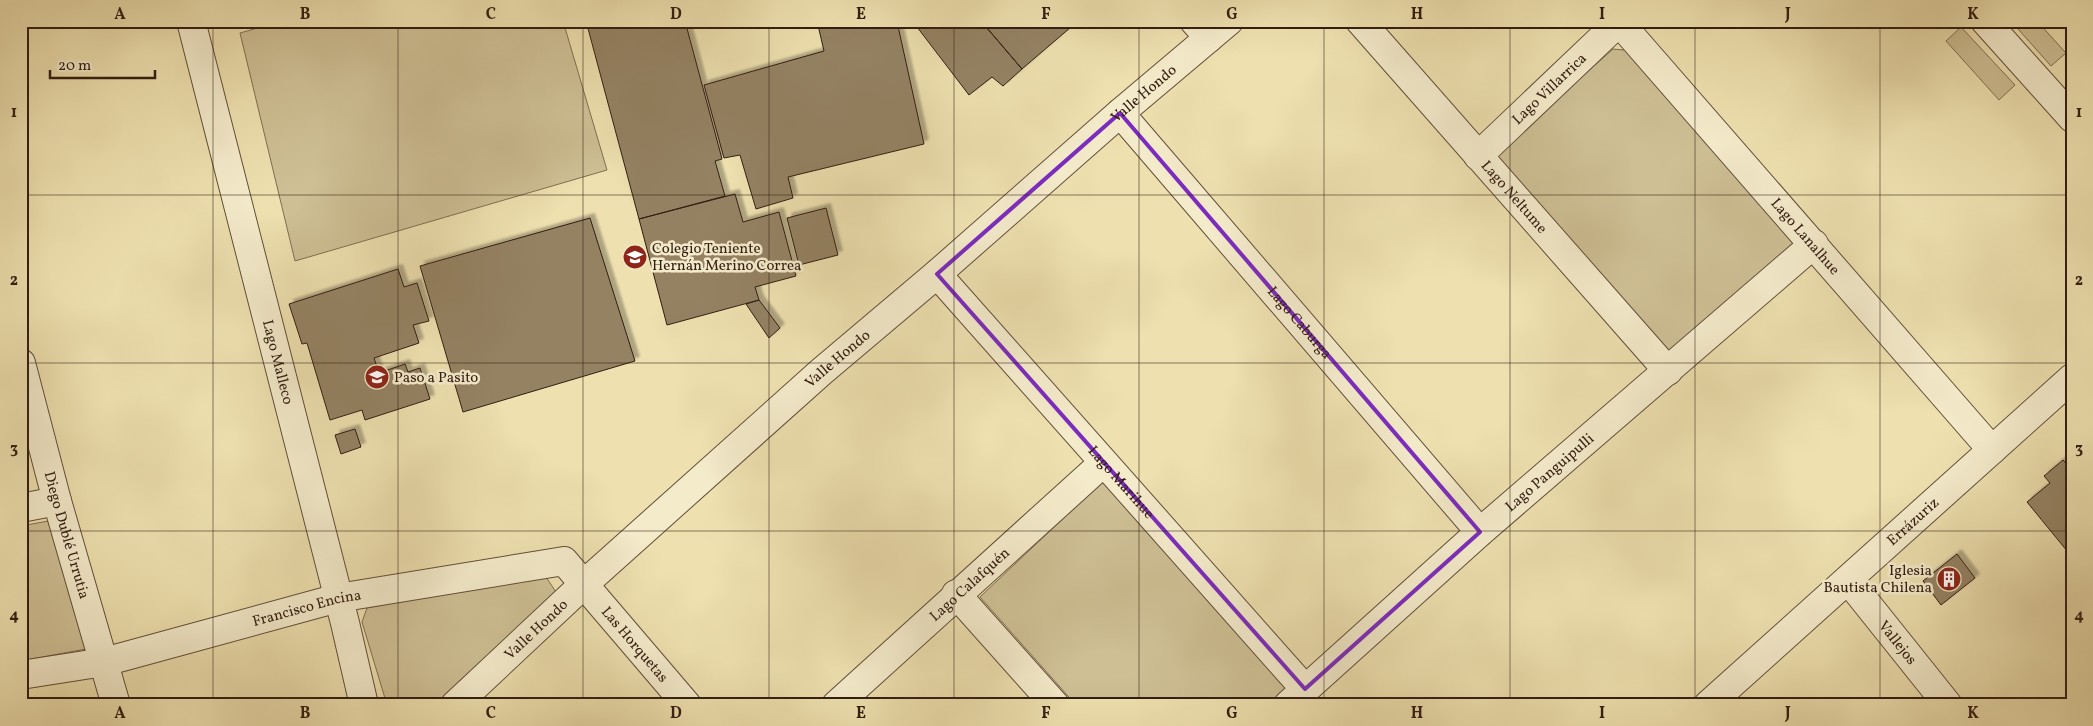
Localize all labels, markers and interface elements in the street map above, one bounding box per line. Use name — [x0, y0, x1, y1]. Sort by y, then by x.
text: A — [114, 4, 126, 26]
text: B — [300, 4, 311, 26]
text: C — [486, 4, 496, 26]
text: D — [670, 4, 682, 26]
text: E — [856, 4, 866, 26]
text: F — [1041, 4, 1051, 26]
text: G — [1226, 4, 1238, 26]
text: H — [1411, 4, 1423, 26]
text: I — [1599, 4, 1605, 26]
text: J — [1784, 4, 1791, 26]
text: K — [1967, 4, 1979, 26]
scale bar — [50, 48, 155, 80]
street label: Lago Villarrica — [1508, 49, 1592, 130]
text: 20 m — [58, 56, 91, 77]
street label: Valle Hondo — [1107, 61, 1182, 128]
text: 1 — [11, 102, 17, 124]
text: 1 — [2076, 102, 2082, 124]
street label: Lago Neltume — [1475, 156, 1552, 239]
street label: Lago Lanalhue — [1765, 194, 1844, 280]
place label: Colegio Teniente Hernán Merino Correa — [652, 239, 802, 277]
school or university icon: Colegio Teniente Hernán Merino Correa — [622, 244, 648, 270]
text: 2 — [10, 270, 18, 292]
text: 2 — [2075, 270, 2083, 292]
street label: Lago Caburga — [1261, 282, 1336, 364]
street label: Lago Malleco — [256, 318, 298, 407]
street label: Valle Hondo — [801, 326, 876, 394]
school or university icon: Paso a Pasito — [364, 364, 390, 390]
place label: Paso a Pasito — [394, 368, 478, 389]
street label: Lago Panguipulli — [1501, 429, 1599, 518]
text: 3 — [10, 438, 18, 460]
text: 3 — [2075, 438, 2083, 460]
street label: Lago Marihue — [1082, 442, 1158, 524]
street label: Diego Dublé Urrutia — [38, 469, 94, 602]
street label: Errázuriz — [1883, 493, 1944, 551]
street label: Lago Calafquén — [926, 543, 1015, 627]
place label: Iglesia Bautista Chilena — [1824, 561, 1932, 599]
building icon: Iglesia Bautista Chilena — [1936, 566, 1962, 592]
street label: Francisco Encina — [250, 585, 363, 633]
street label: Valle Hondo — [501, 595, 573, 665]
street label: Las Horquetas — [595, 603, 672, 688]
text: 4 — [9, 605, 19, 627]
text: 4 — [2074, 605, 2084, 627]
street label: Vallejos — [1873, 617, 1921, 670]
text: A — [114, 703, 126, 725]
text: B — [300, 703, 311, 725]
text: C — [486, 703, 496, 725]
text: D — [670, 703, 682, 725]
text: E — [856, 703, 866, 725]
text: F — [1041, 703, 1051, 725]
text: G — [1226, 703, 1238, 725]
text: H — [1411, 703, 1423, 725]
text: I — [1599, 703, 1605, 725]
text: J — [1784, 703, 1791, 725]
text: K — [1967, 703, 1979, 725]

